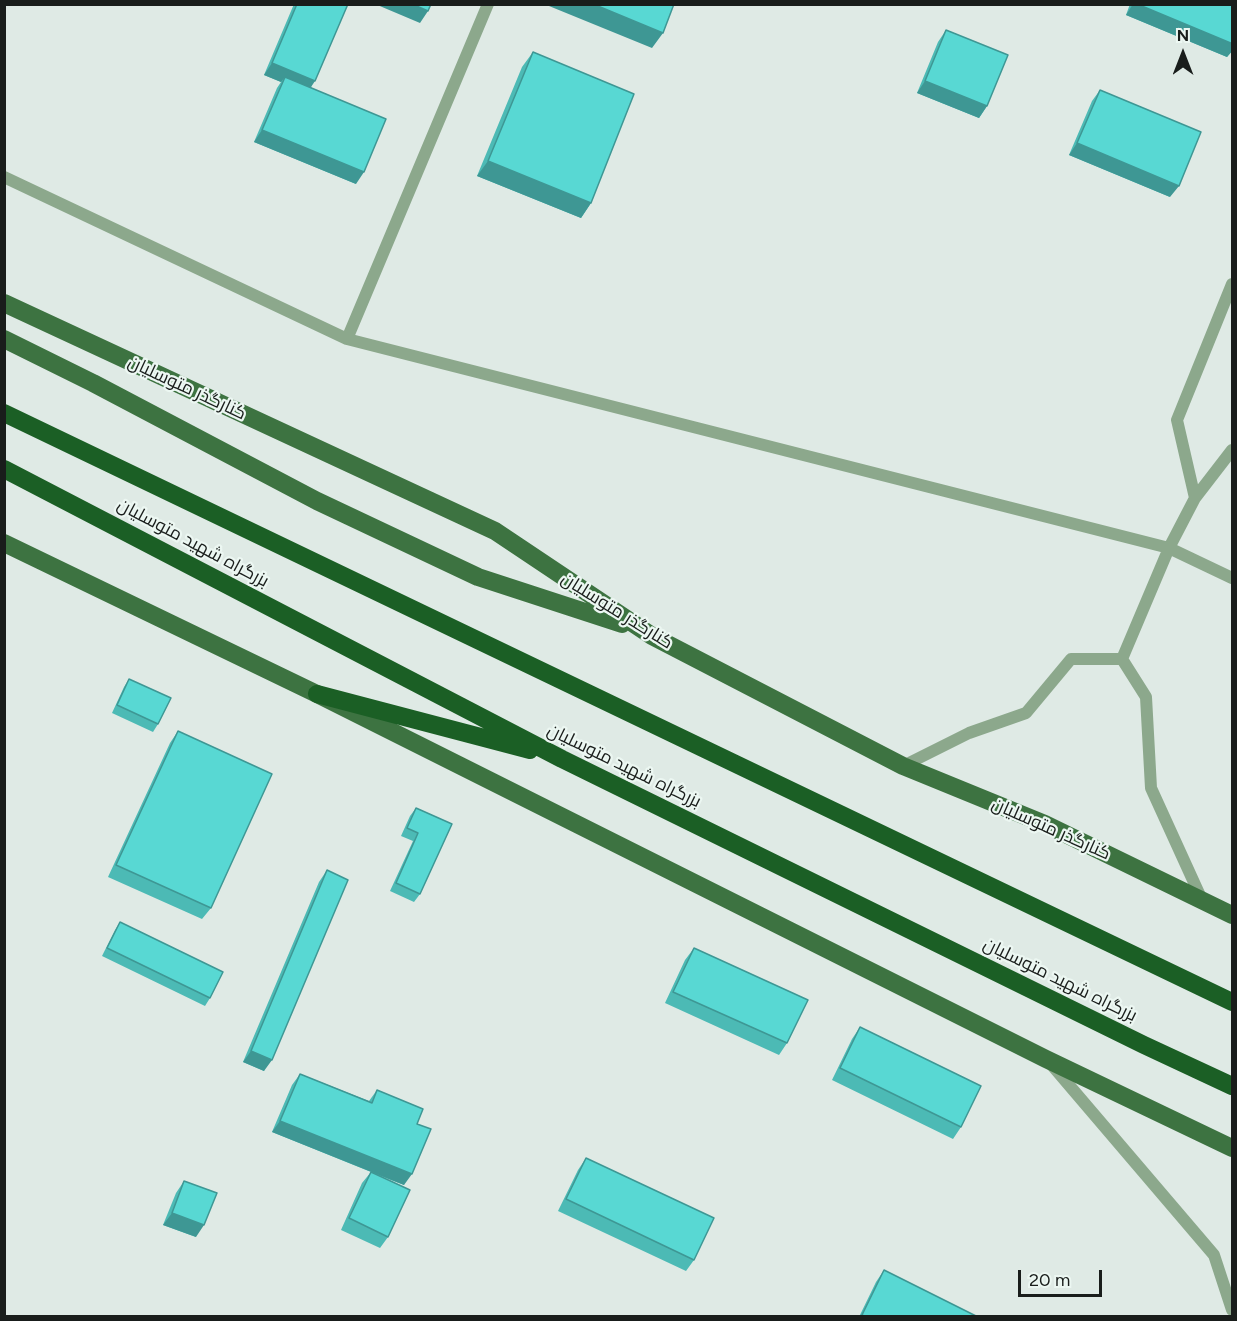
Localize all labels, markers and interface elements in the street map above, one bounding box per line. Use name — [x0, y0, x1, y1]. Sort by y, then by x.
north arrow — [1153, 24, 1213, 84]
text: N — [1177, 26, 1189, 45]
street label: کنارگذر متوسلیان — [125, 351, 249, 425]
street label: بزرگراه شهید متوسلیان — [113, 494, 273, 592]
street label: کنارگذر متوسلیان — [557, 568, 677, 654]
street label: بزرگراه شهید متوسلیان — [543, 719, 705, 813]
street label: کنارگذر متوسلیان — [988, 793, 1114, 865]
street label: بزرگراه شهید متوسلیان — [979, 933, 1141, 1027]
scale bar — [1021, 1258, 1105, 1296]
text: 20 m — [1029, 1269, 1070, 1291]

